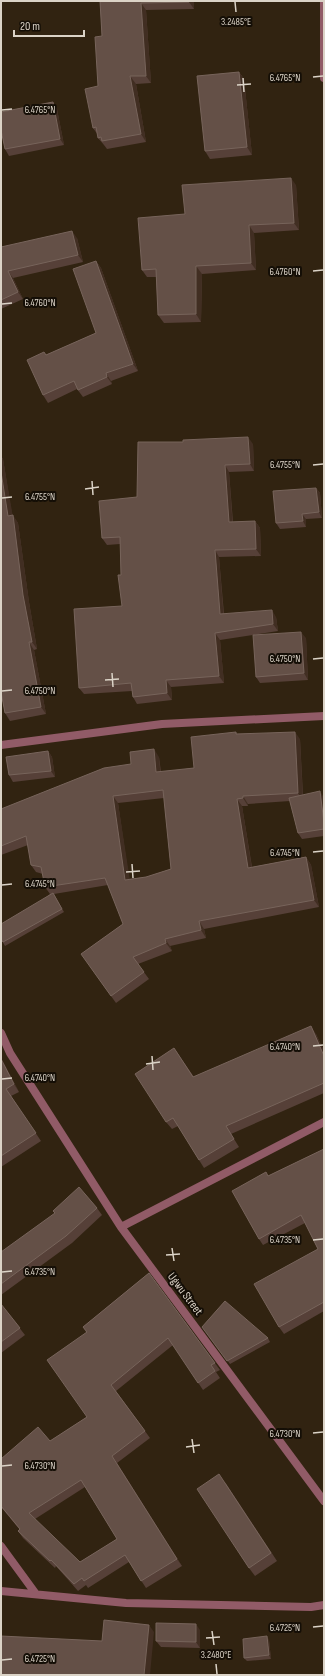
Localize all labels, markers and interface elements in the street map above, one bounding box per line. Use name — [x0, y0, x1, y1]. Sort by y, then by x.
scale bar — [14, 12, 84, 38]
text: 3.2485°E — [221, 16, 251, 28]
text: 20 m — [20, 19, 40, 34]
text: 6.4765°N — [270, 72, 300, 84]
text: 6.4765°N — [25, 104, 55, 116]
text: 6.4760°N — [269, 266, 301, 278]
text: 6.4760°N — [24, 297, 56, 309]
text: 6.4755°N — [270, 459, 300, 471]
text: 6.4755°N — [25, 491, 55, 503]
text: 6.4750°N — [270, 653, 300, 665]
text: 6.4750°N — [25, 685, 55, 697]
text: 6.4745°N — [270, 847, 300, 859]
text: 6.4745°N — [25, 878, 55, 890]
text: 6.4740°N — [270, 1041, 300, 1053]
text: 6.4740°N — [25, 1072, 55, 1084]
text: 6.4735°N — [270, 1234, 300, 1246]
text: 6.4735°N — [25, 1266, 55, 1278]
street label: Ugwu Street — [164, 1270, 206, 1319]
text: 6.4730°N — [270, 1428, 300, 1440]
text: 6.4730°N — [25, 1460, 55, 1472]
text: 6.4725°N — [270, 1622, 300, 1634]
text: 3.2480°E — [201, 1649, 231, 1661]
text: 6.4725°N — [25, 1653, 55, 1665]

